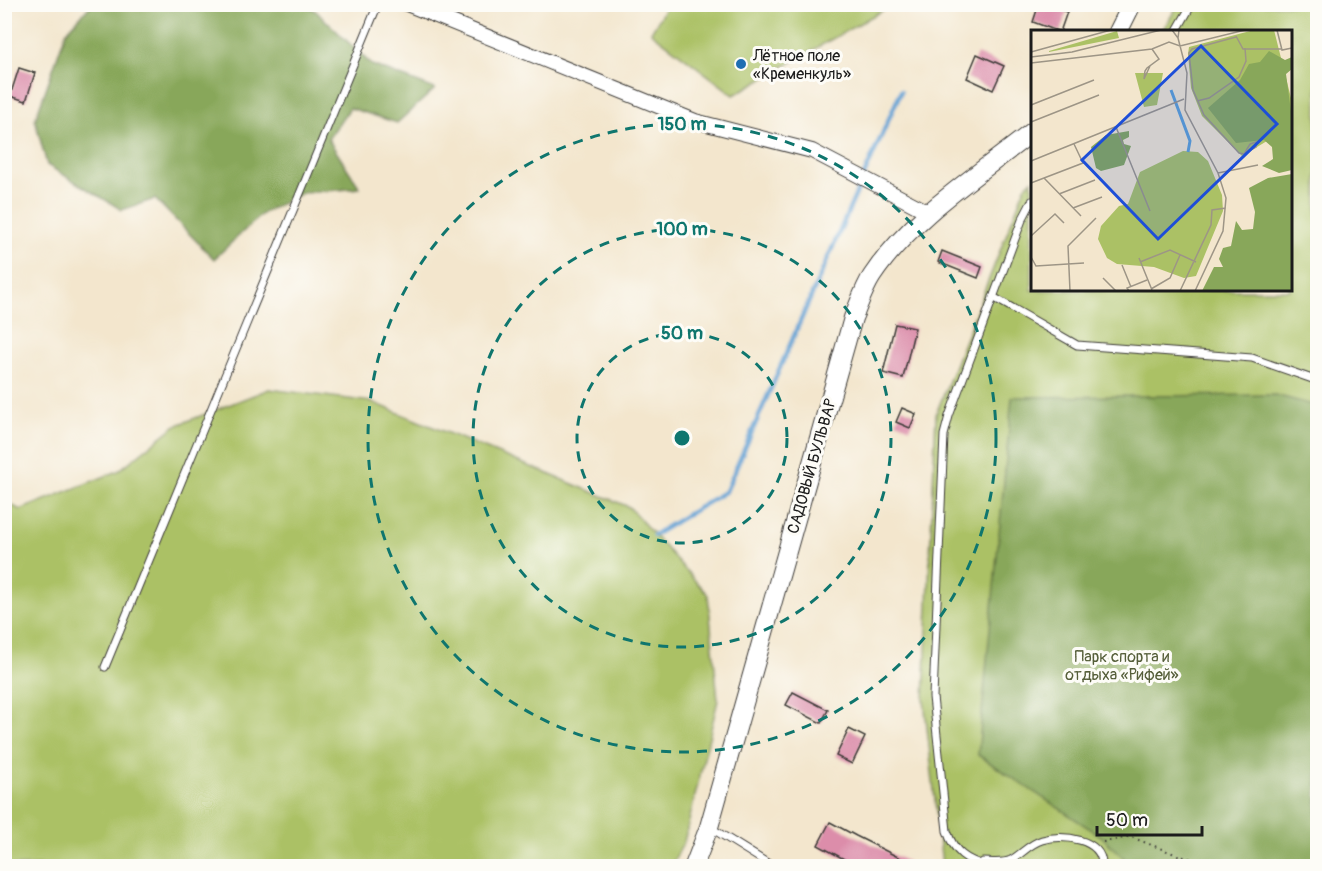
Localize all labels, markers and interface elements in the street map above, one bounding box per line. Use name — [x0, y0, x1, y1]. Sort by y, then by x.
inset map — [1031, 30, 1292, 291]
place label: Лётное поле «Кременкуль» — [752, 46, 851, 84]
marker: Лётное поле «Кременкуль» — [734, 57, 748, 71]
text: 150 m — [658, 113, 707, 136]
text: 100 m — [656, 218, 708, 241]
text: 50 m — [661, 322, 703, 345]
street label: САДОВЫЙ БУЛЬВАР — [783, 396, 841, 536]
centre of rings — [672, 428, 692, 448]
park label: Парк спорта и отдыха «Рифей» — [1065, 647, 1179, 685]
scale bar — [1097, 799, 1202, 837]
text: 50 m — [1106, 809, 1148, 832]

